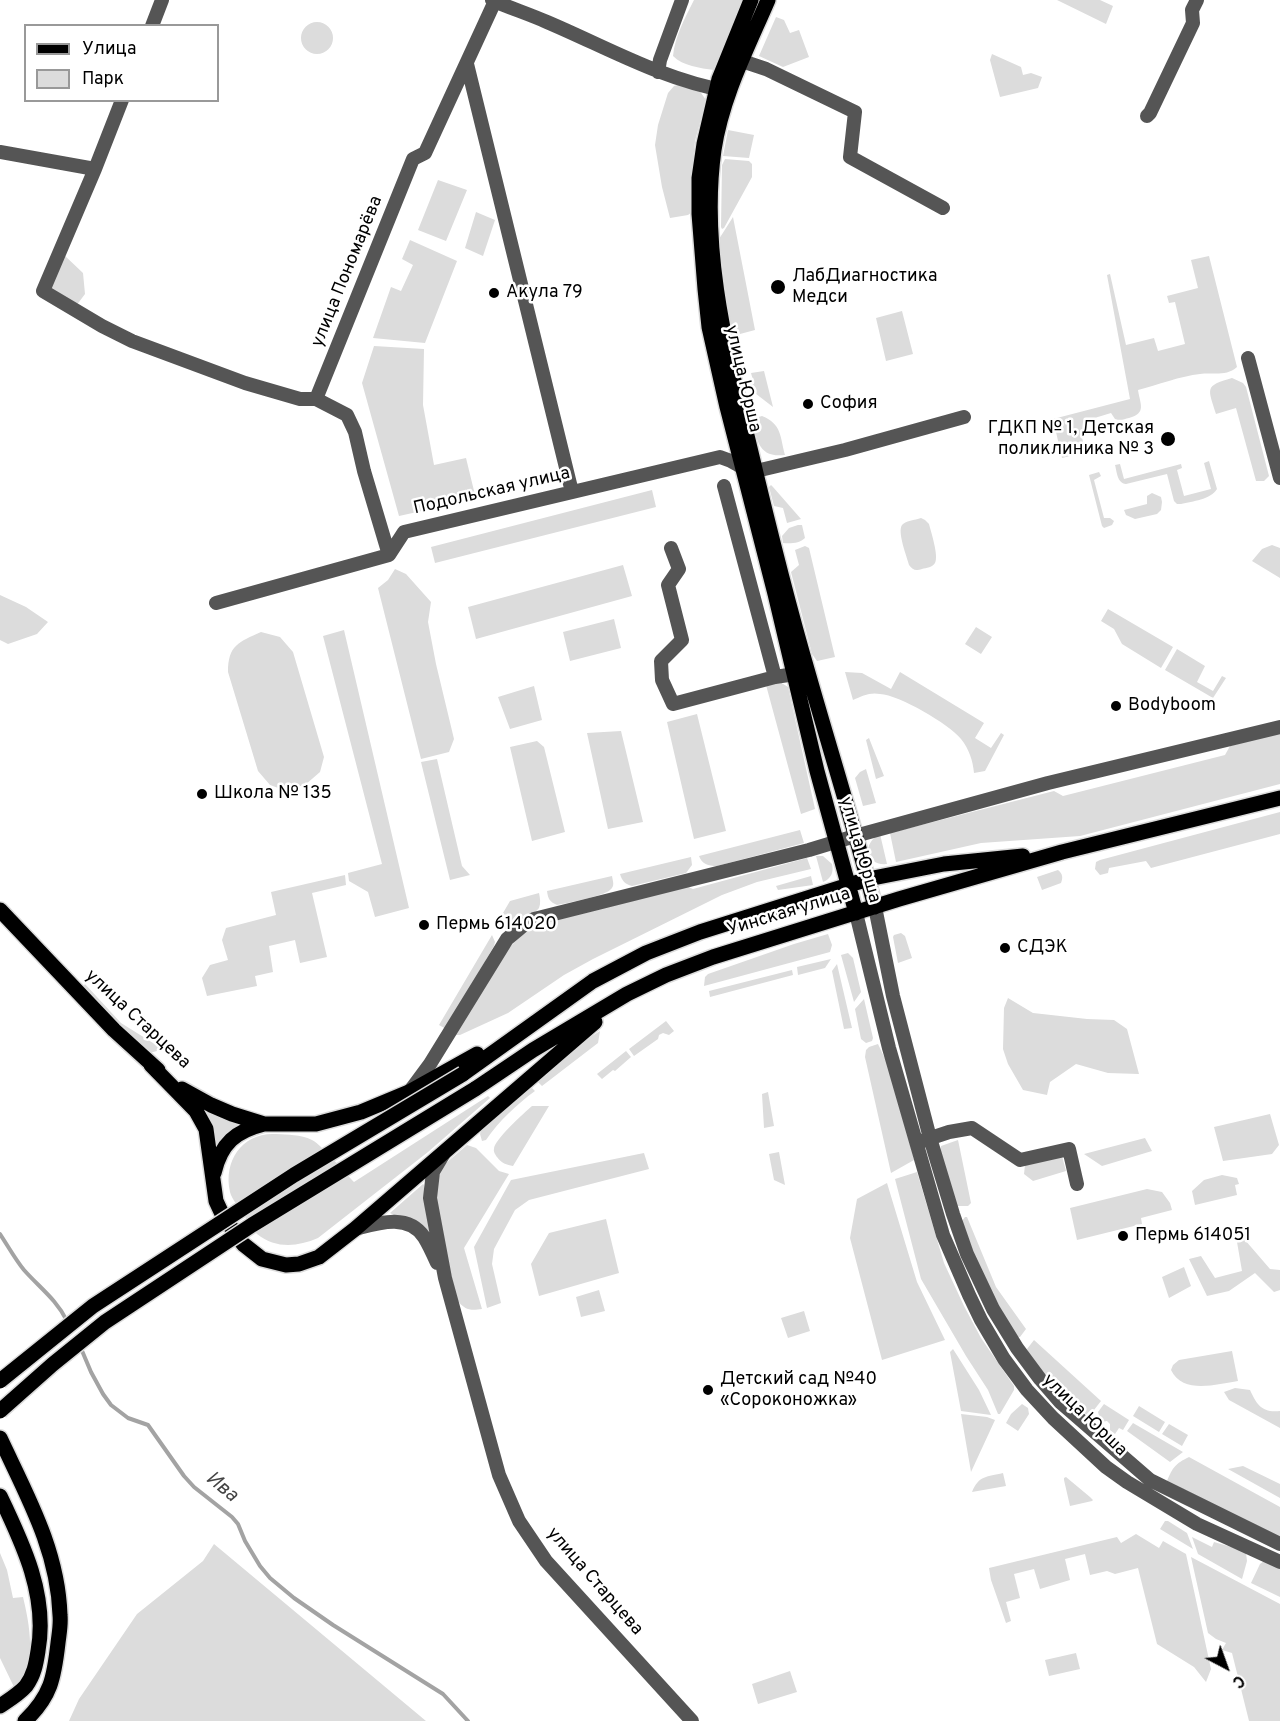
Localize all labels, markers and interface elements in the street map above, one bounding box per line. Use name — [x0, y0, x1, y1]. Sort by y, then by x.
legend — [24, 24, 219, 102]
text: Улица — [82, 38, 136, 61]
text: Парк — [82, 68, 124, 91]
street label: улица Пономарёва — [308, 193, 388, 351]
place label: ЛабДиагностика Медси — [792, 266, 937, 308]
marker: ЛабДиагностика Медси — [769, 278, 787, 296]
place label: Акула 79 — [506, 282, 583, 304]
marker: Акула 79 — [487, 286, 501, 300]
street label: улица Юрша — [719, 323, 765, 435]
place label: София — [820, 393, 877, 415]
marker: София — [801, 397, 815, 411]
place label: ГДКП № 1, Детская поликлиника № 3 — [988, 418, 1154, 460]
marker: ГДКП № 1, Детская поликлиника № 3 — [1159, 430, 1177, 448]
street label: Подольская улица — [412, 463, 572, 521]
place label: Bodyboom — [1128, 695, 1216, 717]
marker: Bodyboom — [1109, 699, 1123, 713]
place label: Школа № 135 — [214, 783, 332, 805]
marker: Школа № 135 — [195, 787, 209, 801]
street label: улица Юрша — [834, 794, 884, 906]
street label: Уинская улица — [725, 884, 853, 942]
place label: Пермь 614020 — [436, 914, 557, 936]
marker: Пермь 614020 — [417, 918, 431, 932]
place label: СДЭК — [1017, 937, 1068, 959]
marker: СДЭК — [998, 941, 1012, 955]
street label: улица Старцева — [80, 966, 194, 1074]
place label: Пермь 614051 — [1135, 1225, 1251, 1247]
marker: Пермь 614051 — [1116, 1229, 1130, 1243]
place label: Детский сад №40 «Сороконожка» — [720, 1369, 877, 1412]
street label: улица Юрша — [1037, 1370, 1131, 1462]
marker: Детский сад №40 «Сороконожка» — [701, 1383, 715, 1397]
water label: Ива — [200, 1468, 242, 1508]
street label: улица Старцева — [541, 1524, 647, 1640]
north arrow — [1196, 1637, 1256, 1697]
text: С — [1227, 1670, 1248, 1691]

